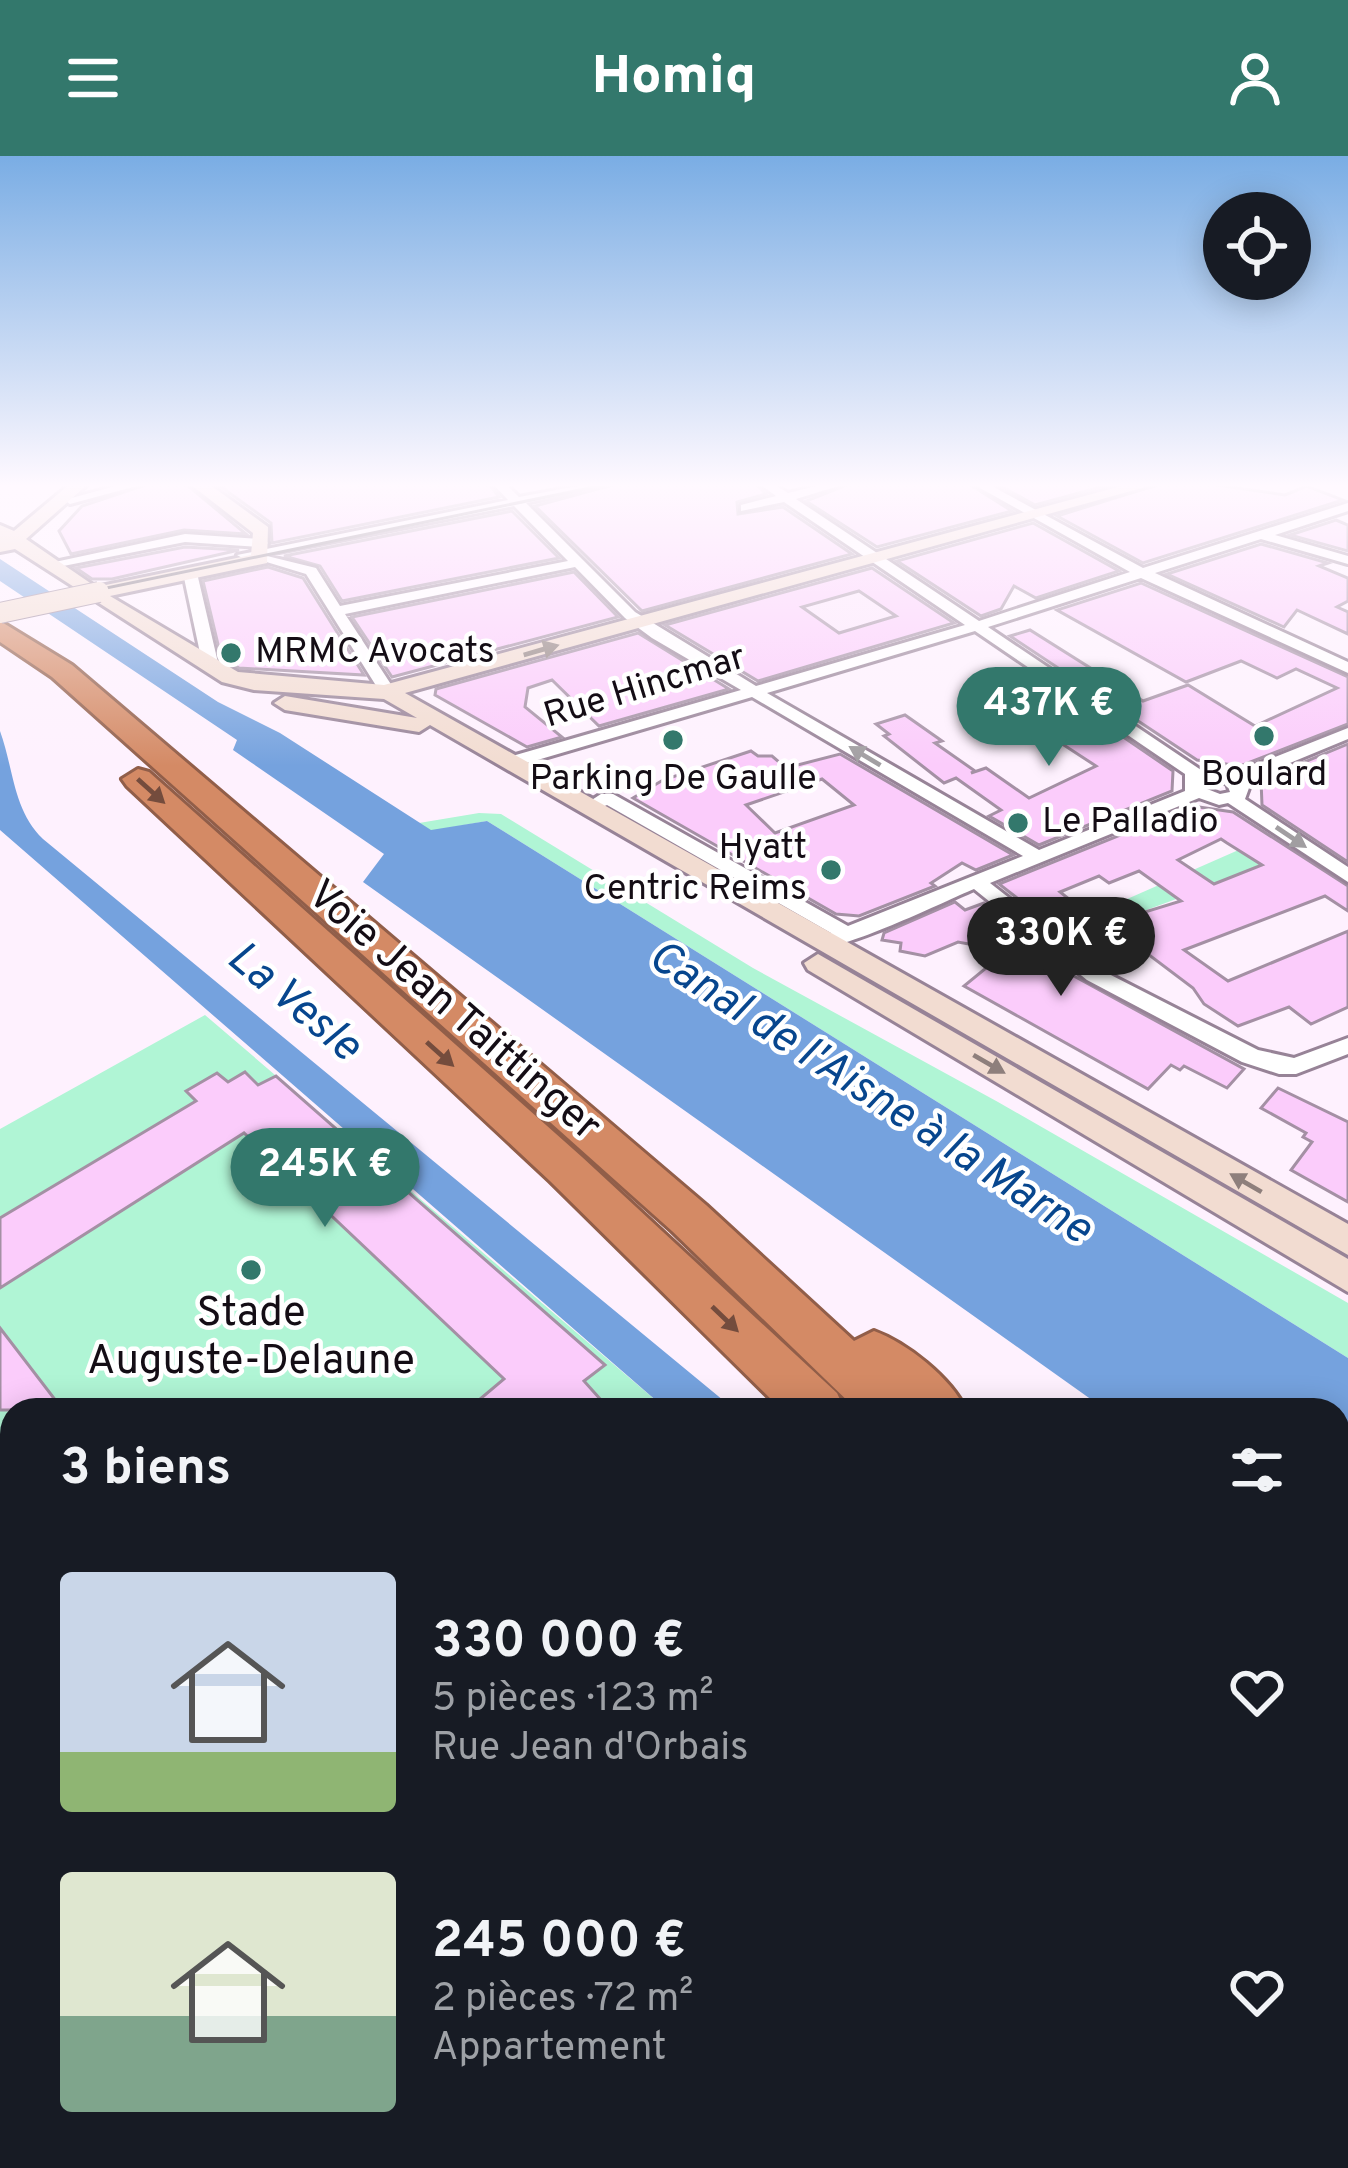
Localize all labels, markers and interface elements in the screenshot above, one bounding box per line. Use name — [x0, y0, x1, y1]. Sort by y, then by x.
text: Homiq — [592, 44, 756, 113]
icon: menu — [60, 45, 126, 111]
icon: person — [1222, 45, 1288, 111]
map controls — [1203, 192, 1311, 300]
button: locate — [1203, 192, 1311, 300]
place label: MRMC Avocats — [255, 630, 495, 676]
street label: Rue Hincmar — [539, 636, 751, 740]
one-way arrow — [523, 639, 560, 658]
marker: MRMC Avocats — [218, 640, 244, 666]
pin: 437K € — [951, 667, 1147, 769]
text: 437K € — [984, 681, 1114, 730]
marker: Boulard — [1251, 723, 1277, 749]
marker: Parking De Gaulle — [660, 727, 686, 753]
one-way arrow — [848, 746, 882, 767]
place label: Boulard — [1201, 753, 1327, 799]
place label: Parking De Gaulle — [529, 757, 817, 803]
one-way arrow — [137, 777, 166, 804]
place label: Le Palladio — [1042, 800, 1219, 846]
marker: Le Palladio — [1005, 810, 1031, 836]
one-way arrow — [1274, 825, 1307, 848]
place label: Hyatt Centric Reims — [584, 826, 807, 913]
marker: Hyatt Centric Reims — [818, 857, 844, 883]
street label: Voie Jean Taittinger — [295, 870, 611, 1154]
pin: 330K € — [963, 897, 1159, 999]
text: 330K € — [994, 911, 1128, 960]
water label: Canal de l'Aisne à la Marne — [636, 929, 1102, 1259]
water label: La Vesle — [214, 930, 373, 1076]
one-way arrow — [425, 1039, 454, 1067]
one-way arrow — [972, 1052, 1006, 1073]
pin: 245K € — [227, 1128, 423, 1230]
text: 245K € — [258, 1142, 392, 1191]
one-way arrow — [1230, 1173, 1263, 1194]
marker: Stade Auguste-Delaune — [238, 1257, 264, 1283]
place label: Stade Auguste-Delaune — [87, 1288, 415, 1389]
one-way arrow — [710, 1305, 739, 1333]
icon: filters — [1224, 1437, 1290, 1503]
text: 3 biens — [60, 1438, 231, 1503]
text: 330 000 € — [432, 1611, 685, 1676]
icon: home — [156, 1620, 300, 1764]
icon: heart — [1224, 1659, 1290, 1725]
text: 5 pièces · 123 m² — [432, 1676, 714, 1725]
text: Rue Jean d'Orbais — [432, 1725, 749, 1774]
text: 245 000 € — [432, 1911, 686, 1976]
icon: home — [156, 1920, 300, 2064]
icon: heart — [1224, 1959, 1290, 2025]
text: 2 pièces · 72 m² — [432, 1976, 693, 2025]
text: Appartement — [432, 2025, 667, 2074]

